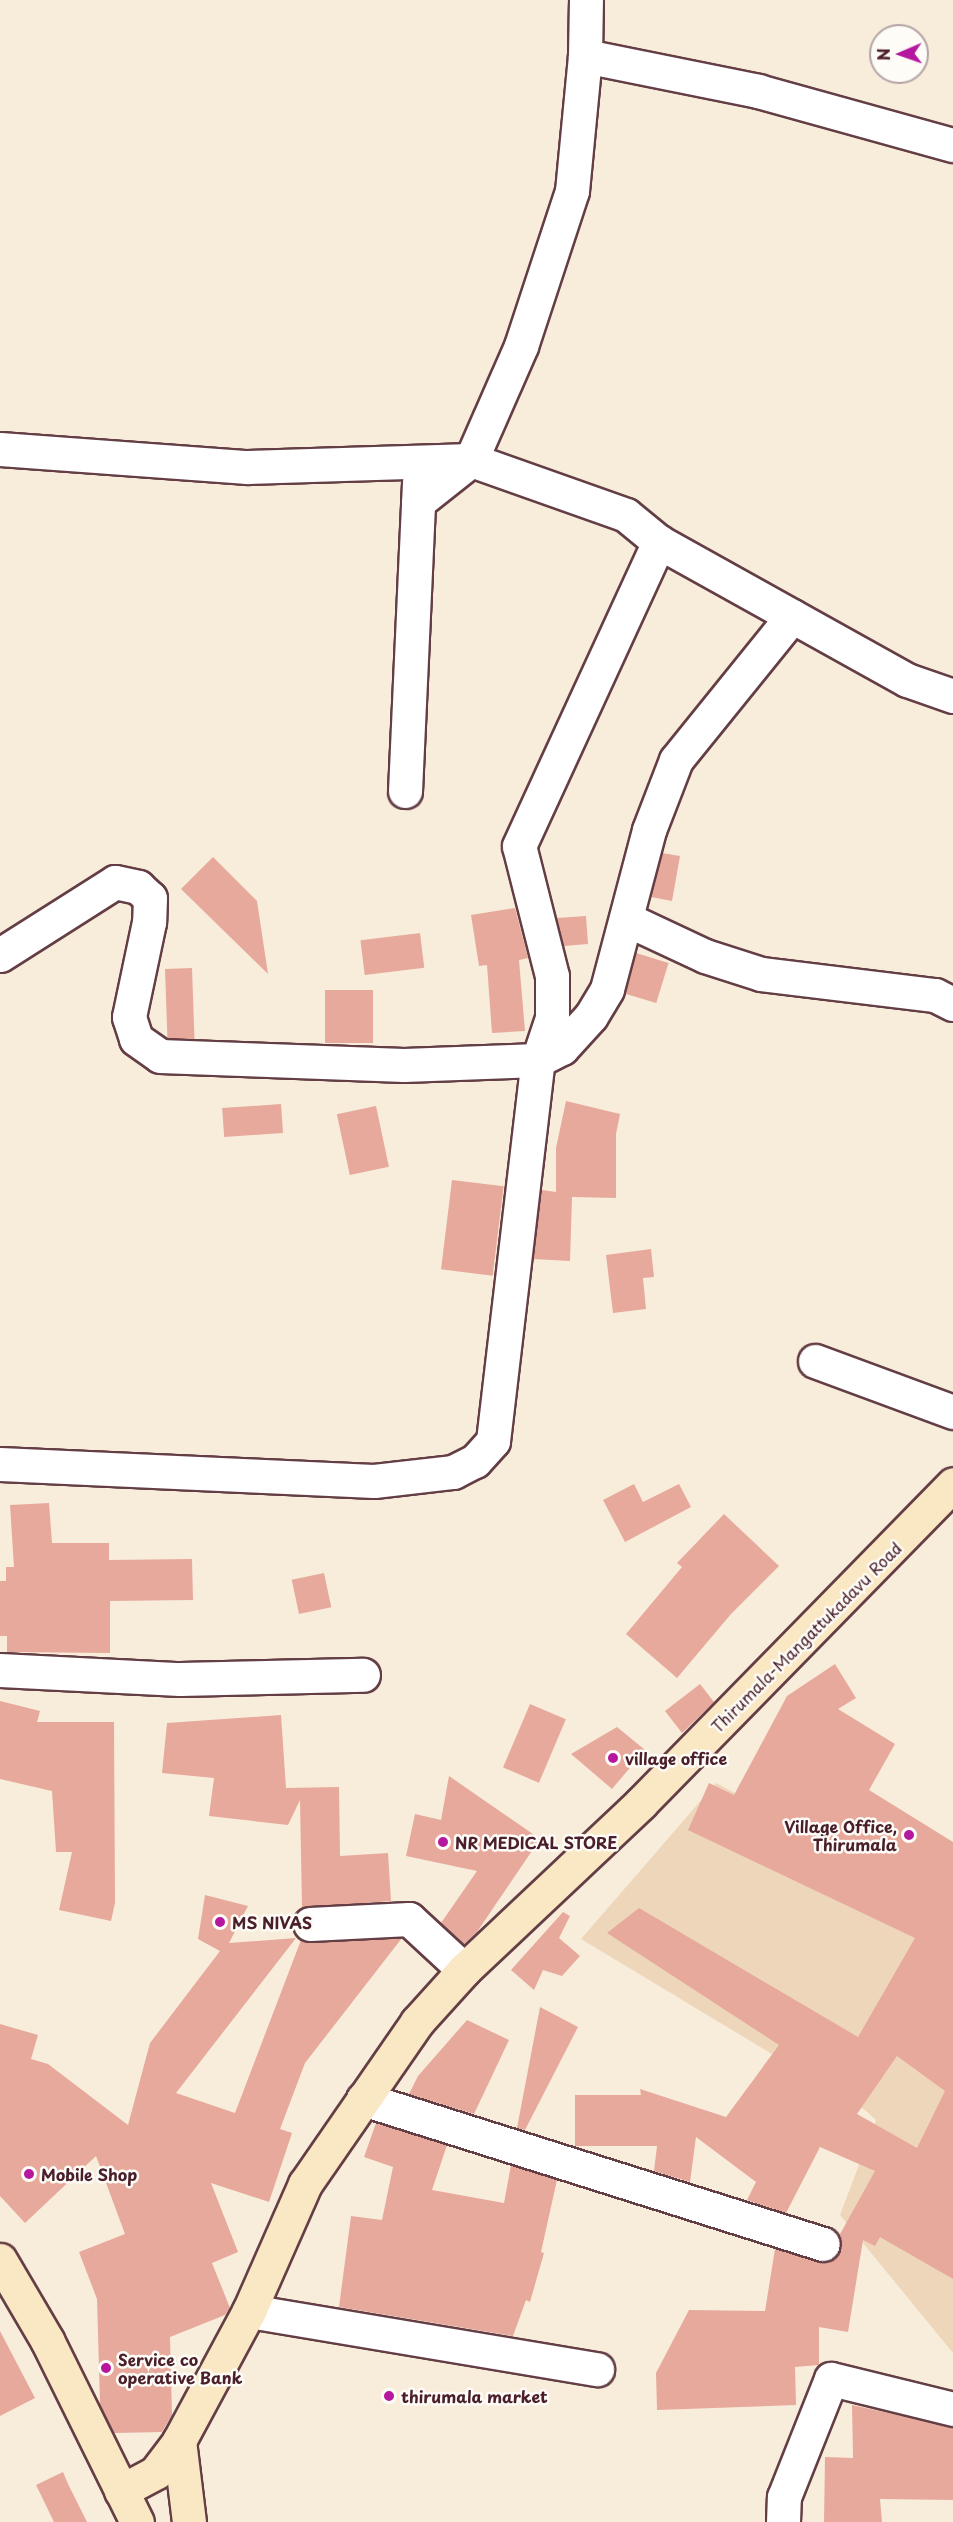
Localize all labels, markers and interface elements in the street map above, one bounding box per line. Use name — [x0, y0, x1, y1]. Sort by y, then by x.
north arrow — [869, 24, 929, 84]
text: N — [871, 48, 895, 61]
street label: Thirumala-Mangattukadavu Road — [707, 1538, 905, 1736]
place label: village office — [625, 1748, 728, 1768]
marker: village office — [606, 1751, 620, 1765]
place label: Village Office, Thirumala — [784, 1816, 897, 1854]
marker: Village Office, Thirumala — [902, 1828, 916, 1842]
place label: NR MEDICAL STORE — [455, 1832, 619, 1852]
marker: NR MEDICAL STORE — [436, 1835, 450, 1849]
place label: MS NIVAS — [232, 1912, 312, 1932]
marker: MS NIVAS — [213, 1915, 227, 1929]
place label: Mobile Shop — [41, 2164, 139, 2184]
marker: Mobile Shop — [22, 2167, 36, 2181]
place label: Service co operative Bank — [118, 2349, 243, 2387]
marker: Service co operative Bank — [99, 2361, 113, 2375]
place label: thirumala market — [401, 2386, 549, 2406]
marker: thirumala market — [382, 2389, 396, 2403]

